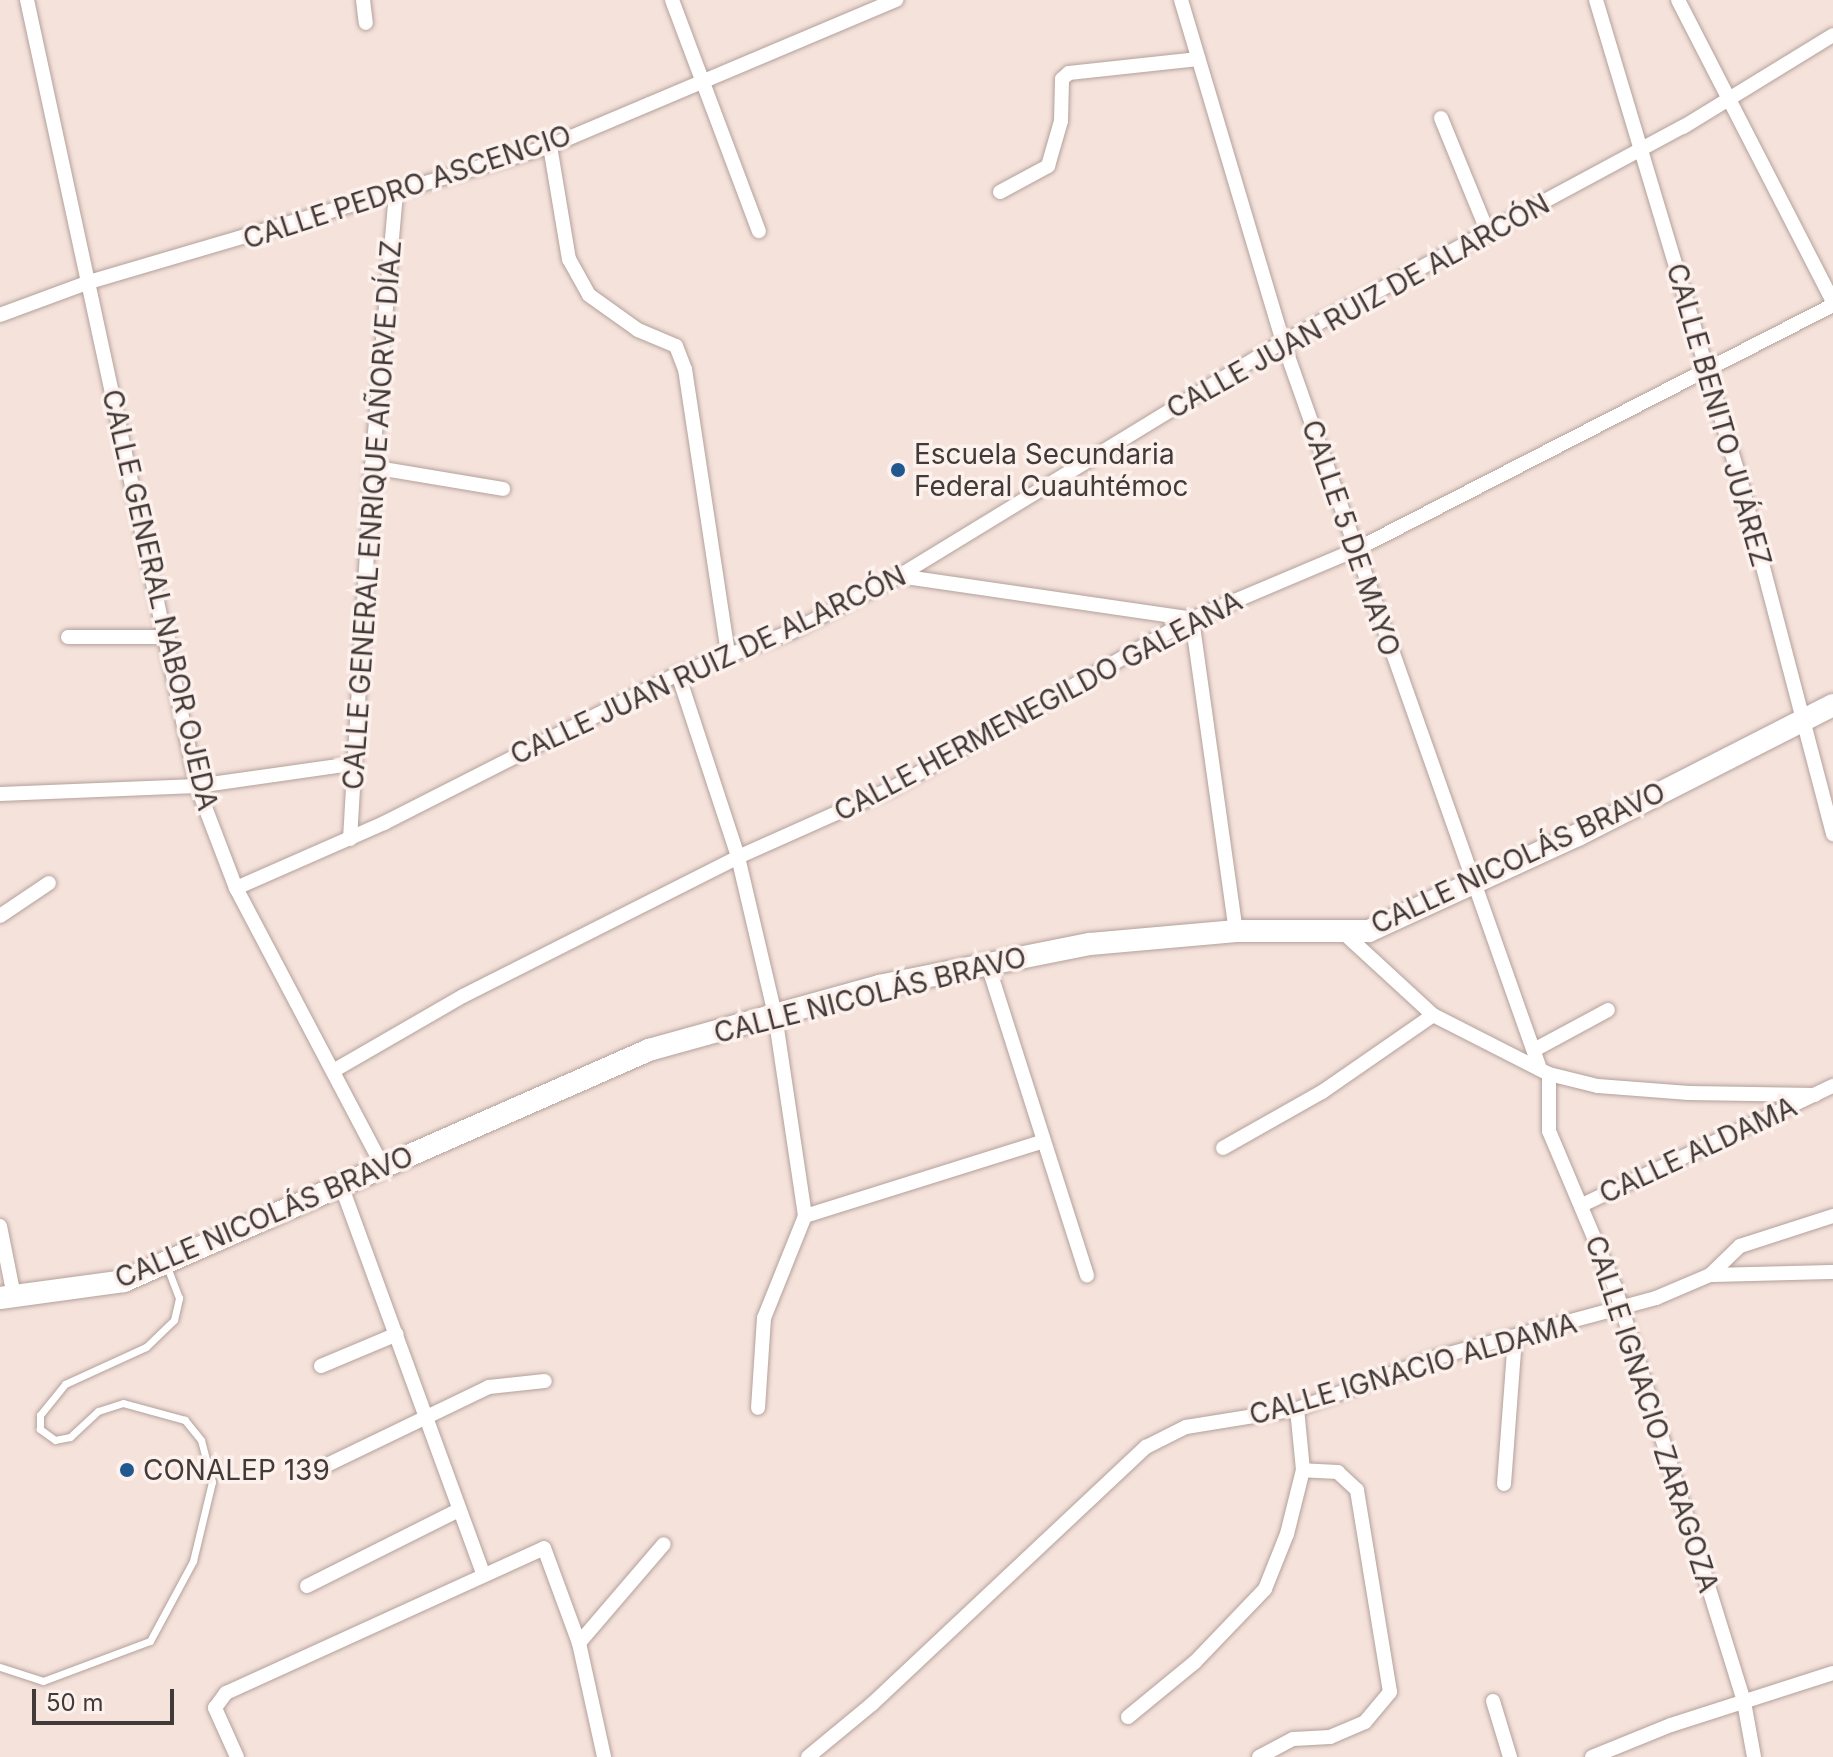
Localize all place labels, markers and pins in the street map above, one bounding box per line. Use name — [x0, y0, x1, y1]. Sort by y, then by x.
place label: Escuela Secundaria Federal Cuauhtémoc — [914, 437, 1189, 503]
marker: Escuela Secundaria Federal Cuauhtémoc — [889, 461, 907, 479]
place label: CONALEP 139 — [143, 1453, 330, 1487]
marker: CONALEP 139 — [118, 1461, 136, 1479]

